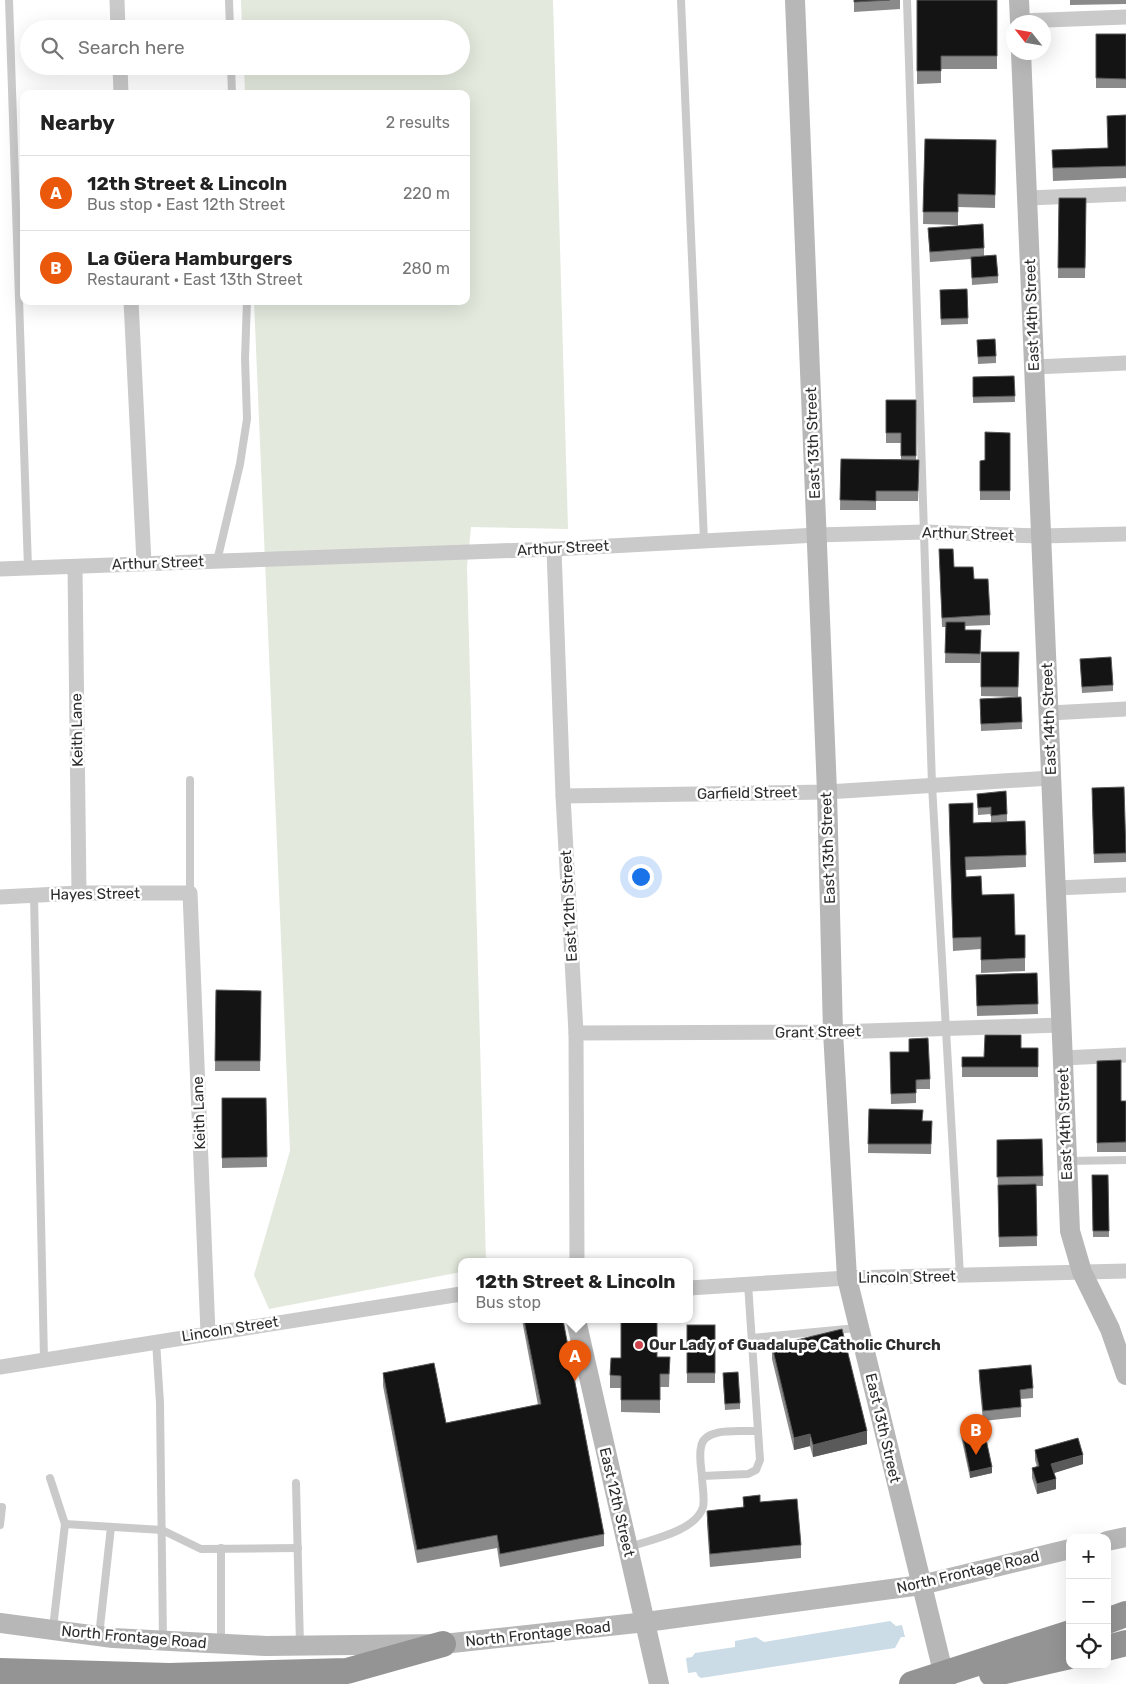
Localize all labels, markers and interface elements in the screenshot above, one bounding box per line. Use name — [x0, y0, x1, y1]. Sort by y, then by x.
north arrow — [1006, 15, 1051, 60]
search box — [20, 20, 470, 75]
icon: search — [38, 34, 66, 62]
text: Search here — [78, 36, 185, 59]
text: Nearby — [40, 110, 115, 135]
text: 2 results — [386, 113, 450, 132]
text: 12th Street & Lincoln — [87, 172, 287, 195]
text: A — [50, 184, 62, 203]
text: 220 m — [403, 184, 450, 203]
text: Bus stop · East 12th Street — [87, 195, 285, 214]
text: La Güera Hamburgers — [87, 247, 292, 270]
street label: East 14th Street — [1021, 258, 1043, 371]
text: B — [50, 259, 62, 278]
text: 280 m — [402, 259, 450, 278]
text: Restaurant · East 13th Street — [87, 270, 302, 289]
street label: East 13th Street — [802, 387, 824, 499]
street label: Arthur Street — [922, 523, 1015, 545]
street label: Arthur Street — [516, 537, 610, 559]
street label: Arthur Street — [112, 552, 205, 574]
street label: East 14th Street — [1038, 662, 1060, 775]
street label: Keith Lane — [67, 693, 87, 767]
street label: Garfield Street — [697, 783, 797, 803]
street label: East 13th Street — [817, 792, 839, 904]
street label: East 12th Street — [557, 850, 581, 962]
your location — [628, 864, 654, 890]
street label: Hayes Street — [50, 884, 140, 904]
street label: Grant Street — [775, 1022, 861, 1042]
street label: East 14th Street — [1054, 1067, 1076, 1180]
street label: Keith Lane — [189, 1076, 209, 1150]
popup — [458, 1258, 693, 1323]
street label: Lincoln Street — [858, 1267, 956, 1287]
text: 12th Street & Lincoln — [475, 1270, 676, 1293]
text: Bus stop — [475, 1293, 541, 1312]
street label: Lincoln Street — [180, 1312, 280, 1346]
place label: Our Lady of Guadalupe Catholic Church — [649, 1336, 941, 1354]
marker: Our Lady of Guadalupe Catholic Church — [633, 1339, 645, 1351]
pin: A — [559, 1340, 591, 1381]
street label: East 13th Street — [862, 1371, 904, 1485]
pin: B — [960, 1414, 992, 1455]
street label: East 12th Street — [596, 1445, 638, 1559]
map controls — [1066, 1534, 1111, 1669]
button: + — [1066, 1534, 1111, 1579]
street label: North Frontage Road — [895, 1547, 1041, 1597]
button: − — [1066, 1579, 1111, 1624]
street label: North Frontage Road — [465, 1617, 611, 1651]
street label: North Frontage Road — [61, 1622, 207, 1652]
button: locate — [1066, 1624, 1111, 1669]

